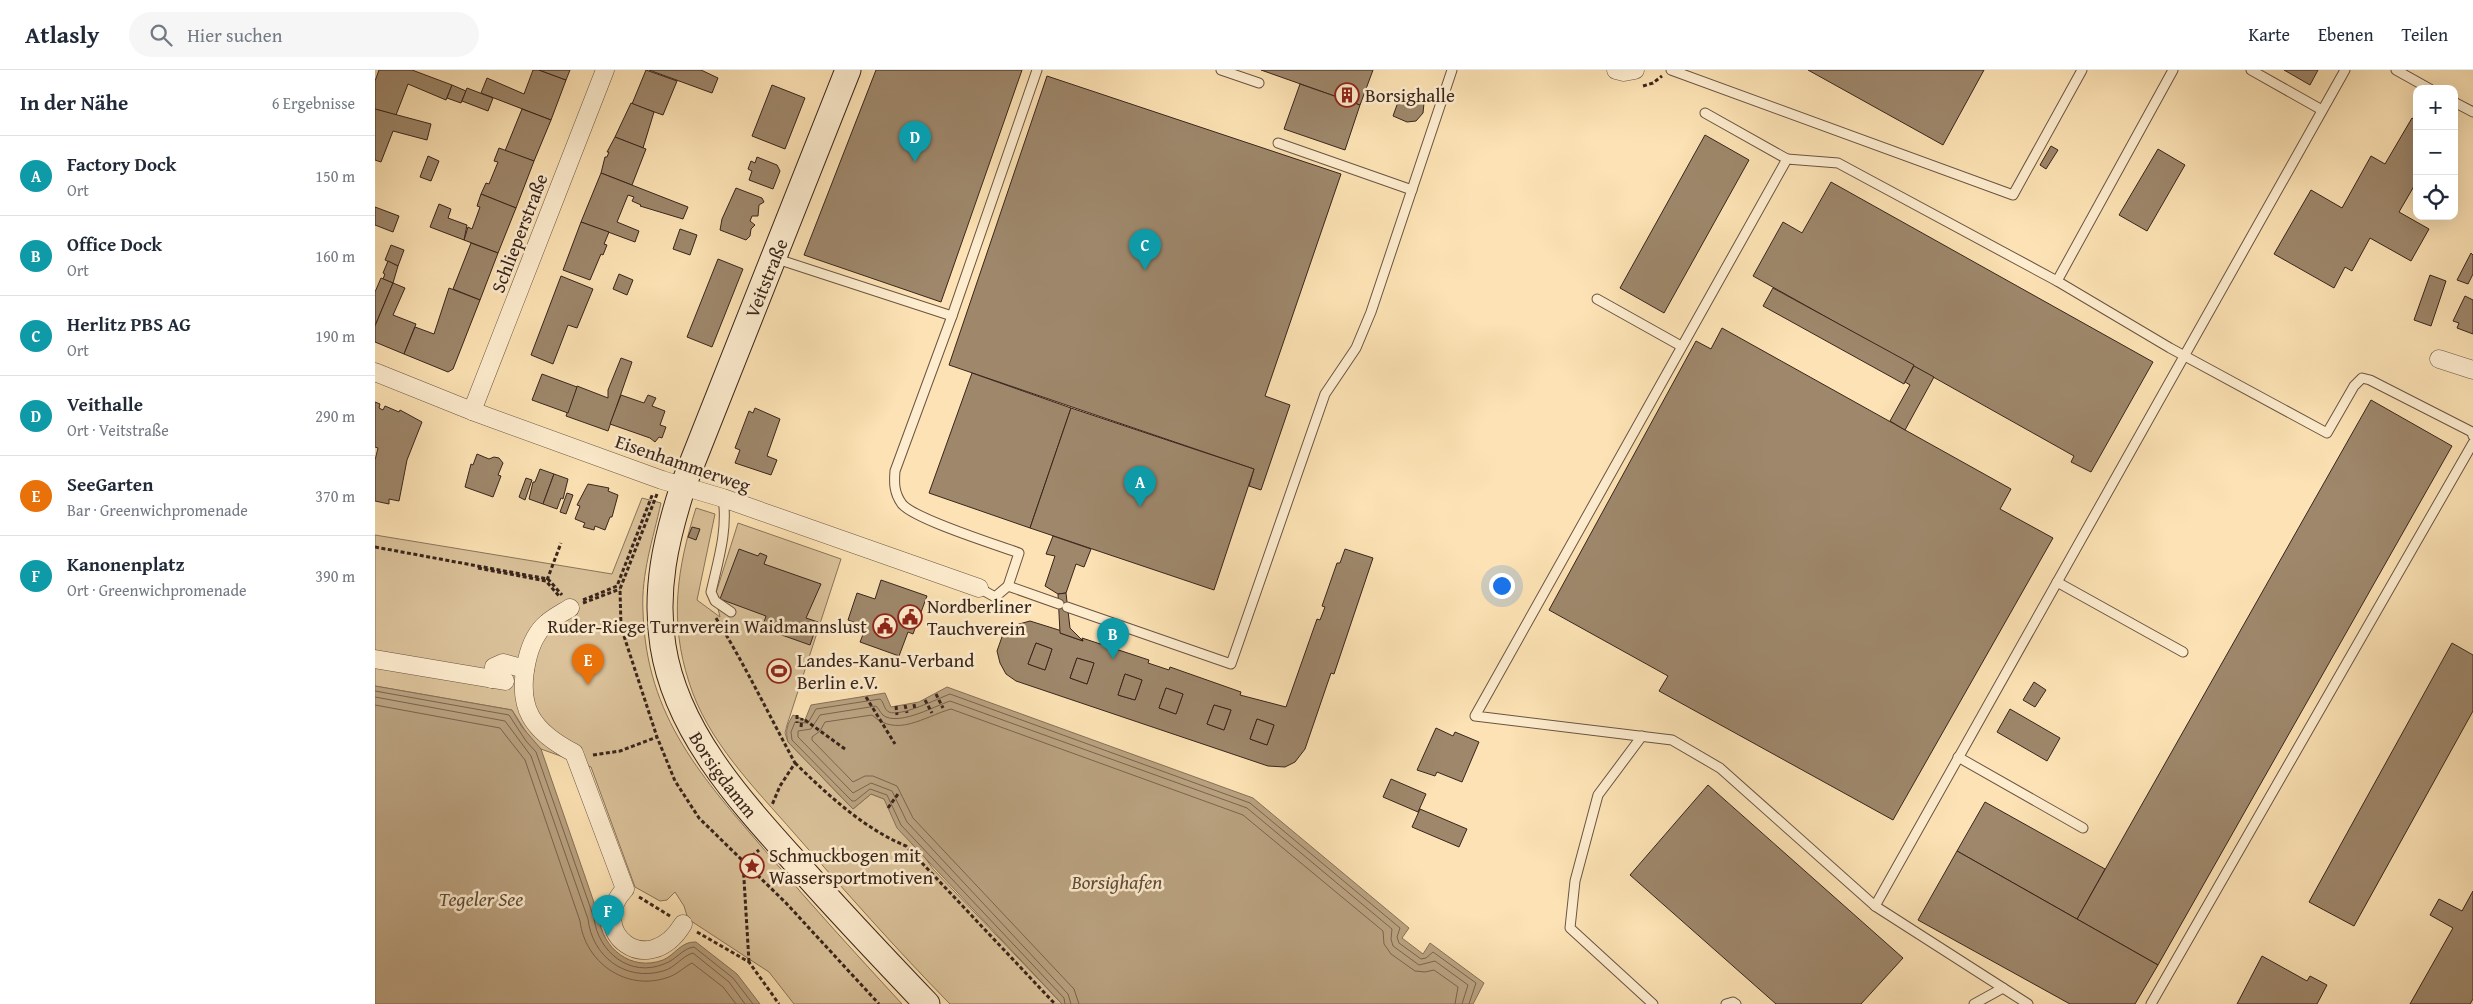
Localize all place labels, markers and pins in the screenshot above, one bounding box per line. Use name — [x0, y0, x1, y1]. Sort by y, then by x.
place label: Borsighalle — [1365, 81, 1455, 109]
building icon: Borsighalle — [1334, 82, 1360, 108]
pin: D — [899, 121, 931, 162]
pin: C — [1129, 229, 1161, 270]
pin: A — [1124, 466, 1156, 507]
place label: Nordberliner Tauchverein — [927, 592, 1032, 642]
public building icon: Nordberliner Tauchverein — [897, 604, 923, 630]
place label: Ruder-Riege Turnverein Waidmannslust — [548, 612, 867, 640]
public building icon: Ruder-Riege Turnverein Waidmannslust — [872, 613, 898, 639]
pin: B — [1097, 618, 1129, 659]
pin: E — [572, 644, 604, 685]
place label: Landes-Kanu-Verband Berlin e.V. — [797, 646, 975, 696]
sports icon: Landes-Kanu-Verband Berlin e.V. — [766, 658, 792, 684]
place label: Schmuckbogen mit Wassersportmotiven — [769, 841, 933, 891]
place icon: Schmuckbogen mit Wassersportmotiven — [739, 853, 765, 879]
pin: F — [592, 895, 624, 936]

